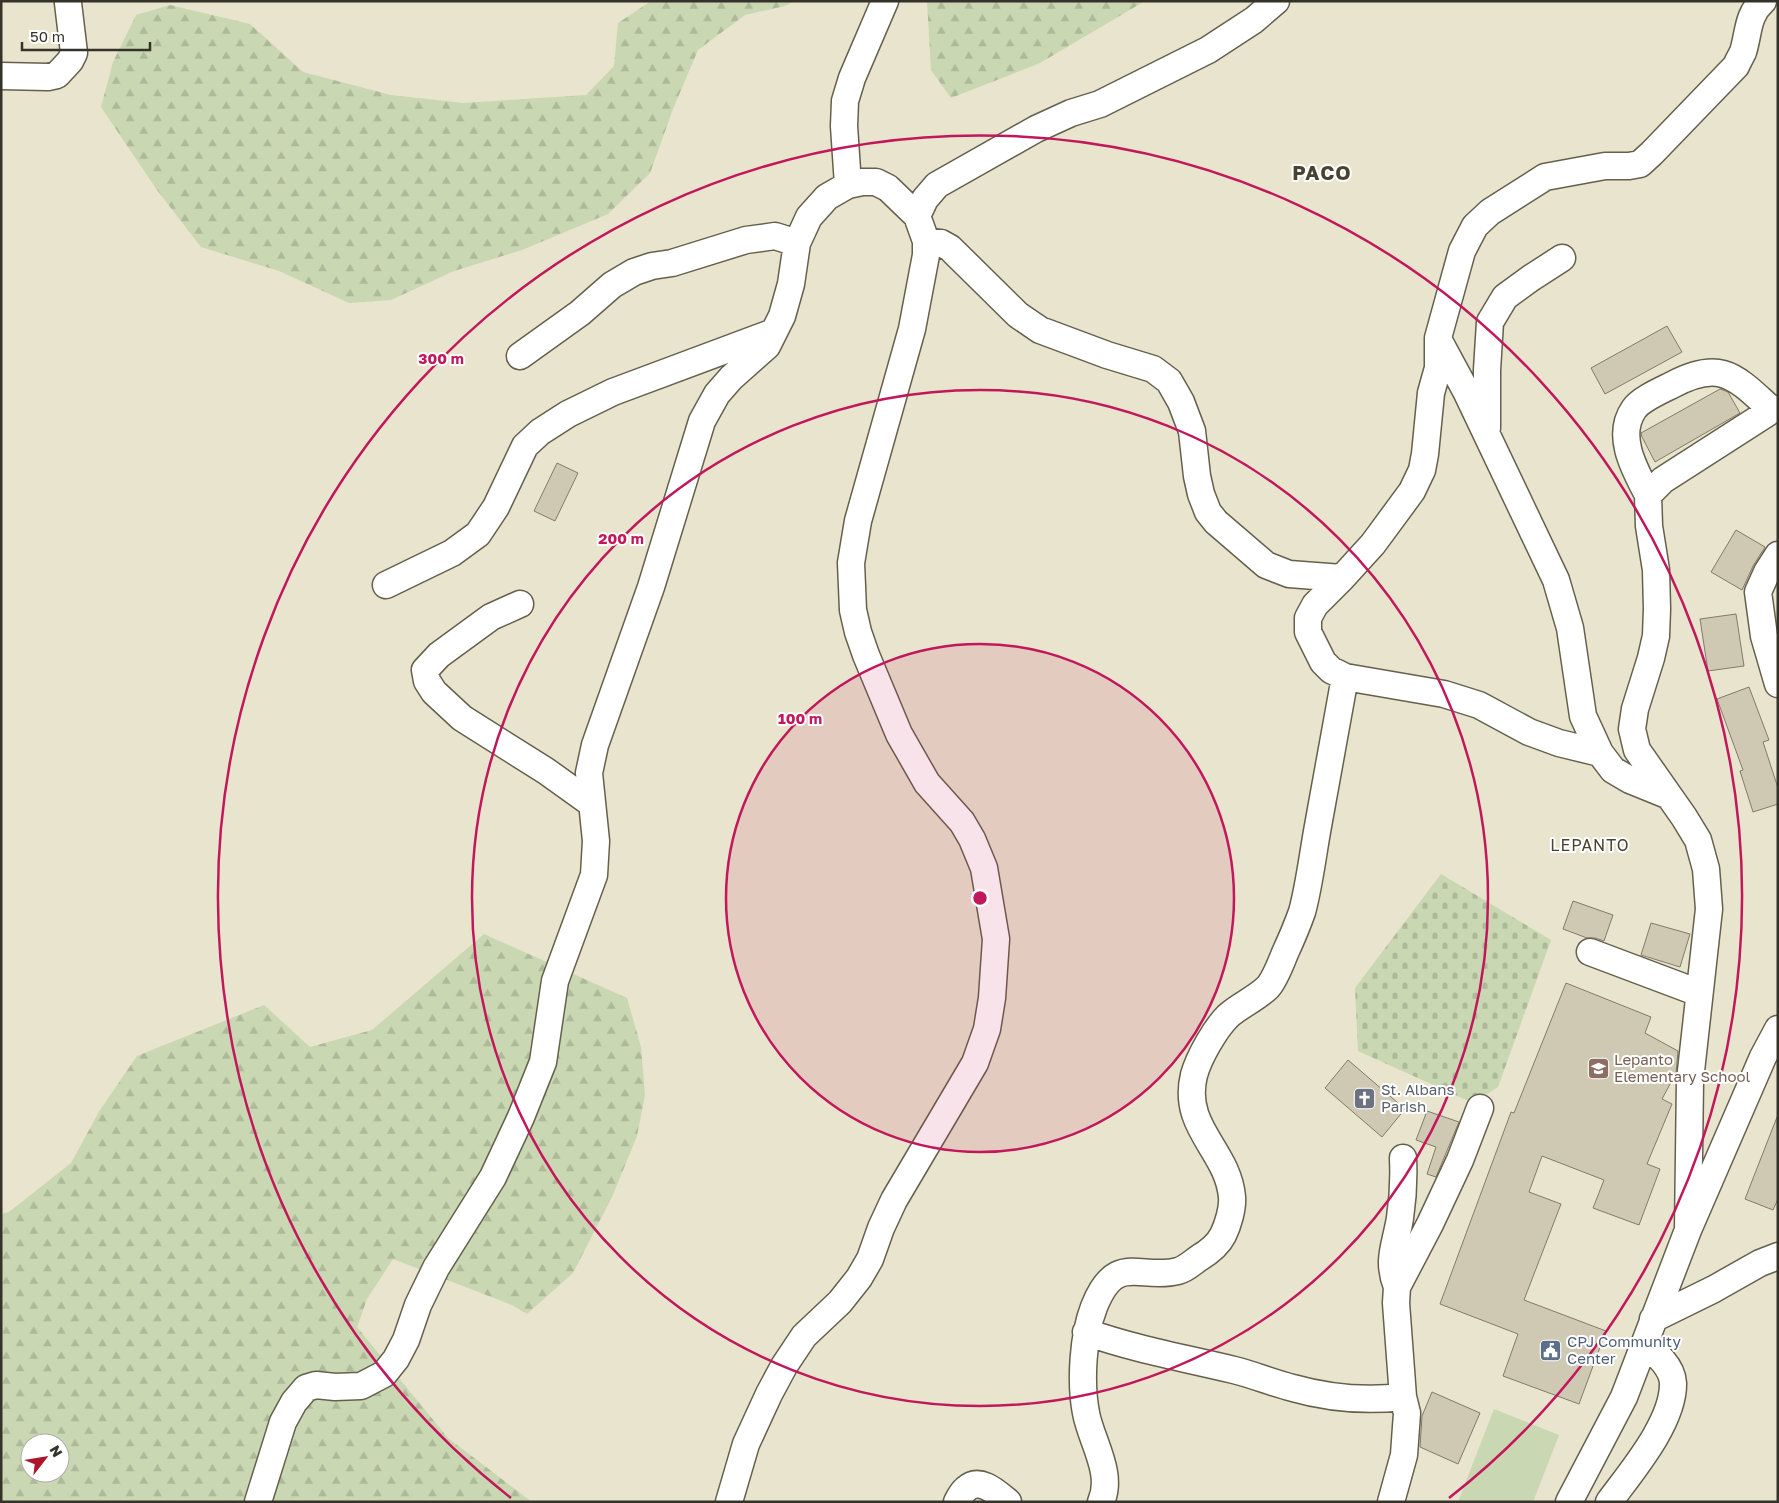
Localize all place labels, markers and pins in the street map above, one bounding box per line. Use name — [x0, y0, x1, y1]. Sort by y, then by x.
centre of rings — [971, 889, 989, 907]
place label: Lepanto Elementary School — [1614, 1050, 1750, 1085]
school or university icon: Lepanto Elementary School — [1586, 1056, 1610, 1080]
place label: St. Albans Parish — [1381, 1080, 1454, 1115]
church icon: St. Albans Parish — [1353, 1086, 1377, 1110]
place label: CPJ Community Center — [1567, 1332, 1681, 1367]
public building icon: CPJ Community Center — [1539, 1338, 1563, 1362]

